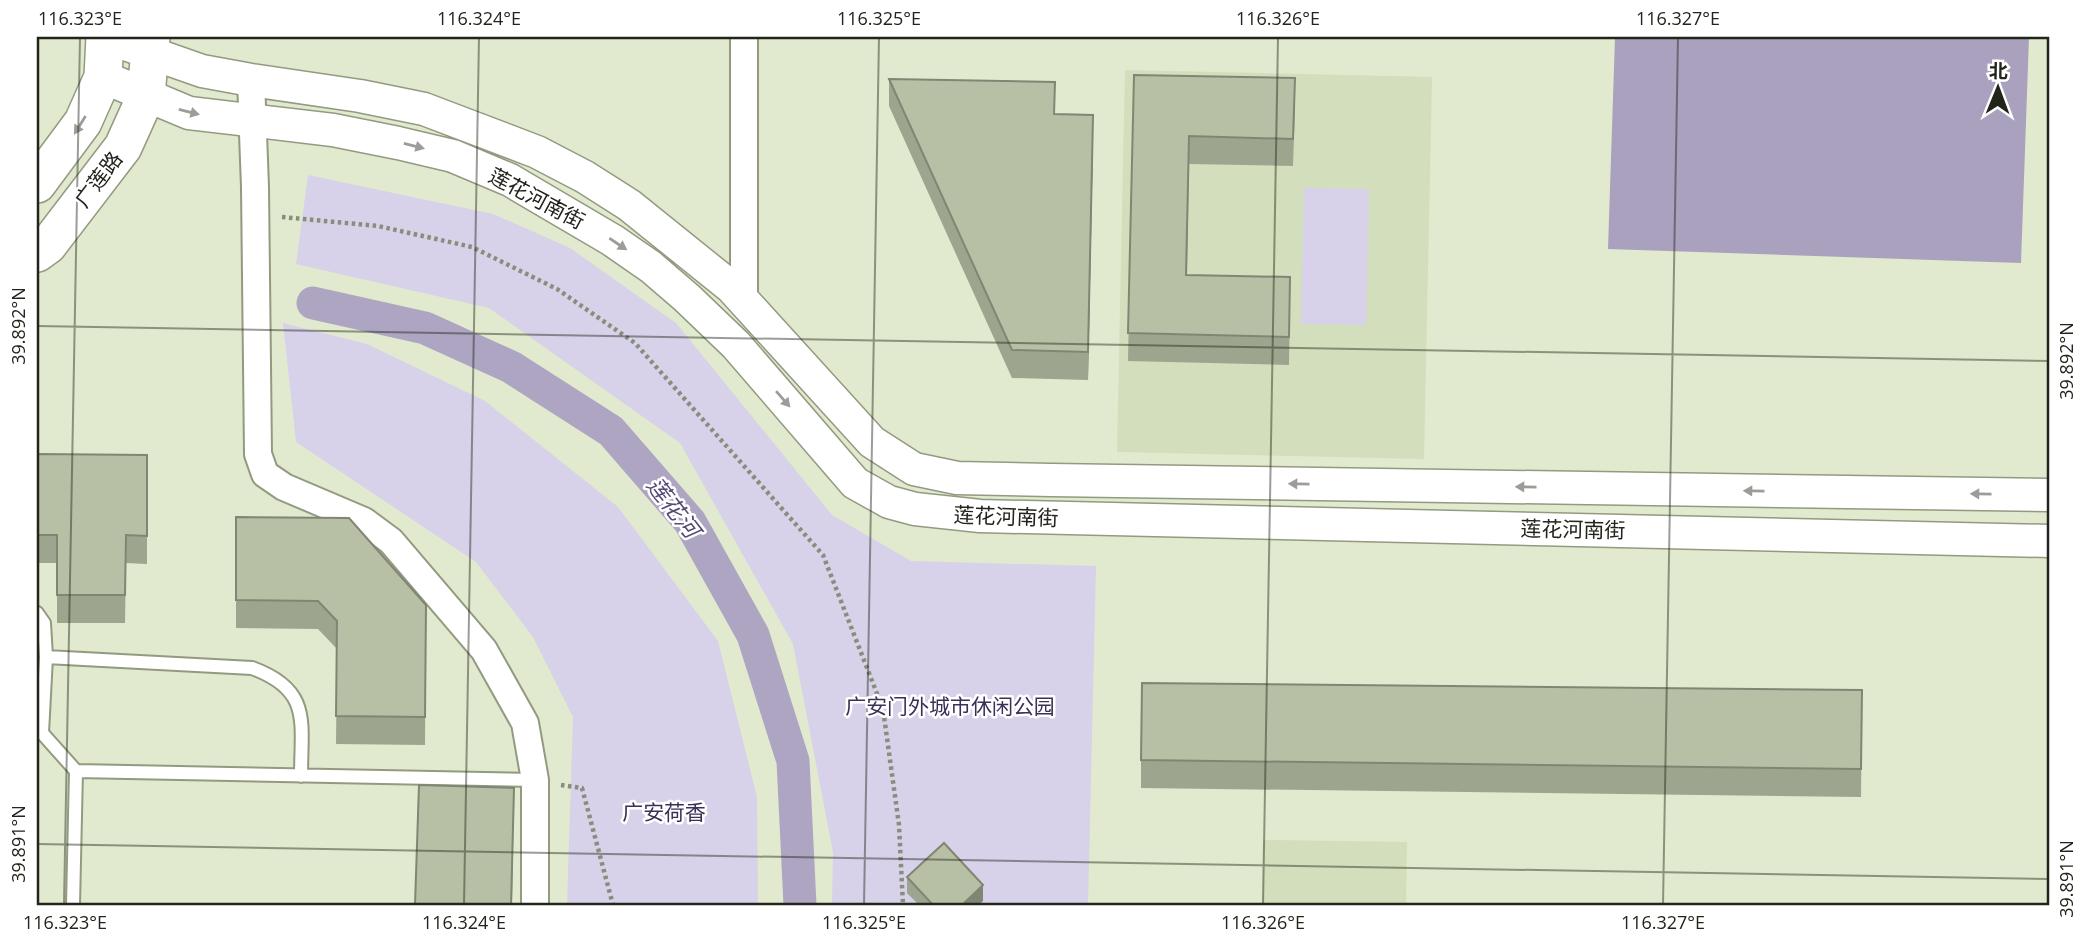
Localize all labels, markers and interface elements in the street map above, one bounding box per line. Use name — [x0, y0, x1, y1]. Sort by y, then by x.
text: 116.323°E — [38, 6, 122, 30]
text: 116.324°E — [437, 6, 521, 30]
text: 116.325°E — [837, 6, 921, 30]
text: 116.326°E — [1236, 6, 1320, 30]
text: 116.327°E — [1636, 6, 1720, 30]
north arrow — [1964, 52, 2034, 122]
text: 北 — [1989, 58, 2008, 84]
one-way arrow — [178, 107, 200, 118]
one-way arrow — [74, 115, 87, 134]
one-way arrow — [404, 142, 425, 152]
street label: 广莲路 — [68, 145, 128, 213]
street label: 莲花河南街 — [484, 161, 590, 235]
one-way arrow — [608, 237, 627, 250]
text: 39.892°N — [6, 287, 30, 365]
text: 39.892°N — [2054, 322, 2078, 400]
one-way arrow — [775, 390, 791, 408]
water label: 莲花河 — [640, 470, 710, 547]
one-way arrow — [1287, 478, 1309, 490]
one-way arrow — [1515, 482, 1537, 493]
one-way arrow — [1742, 485, 1764, 497]
one-way arrow — [1970, 489, 1992, 500]
street label: 莲花河南街 — [953, 500, 1059, 532]
street label: 莲花河南街 — [1520, 514, 1626, 544]
park label: 广安门外城市休闲公园 — [845, 692, 1055, 720]
park label: 广安荷香 — [622, 798, 706, 826]
text: 39.891°N — [6, 805, 30, 883]
text: 39.891°N — [2054, 840, 2078, 918]
text: 116.323°E — [23, 910, 107, 934]
text: 116.324°E — [422, 910, 506, 934]
text: 116.325°E — [822, 910, 906, 934]
text: 116.326°E — [1221, 910, 1305, 934]
text: 116.327°E — [1621, 910, 1705, 934]

